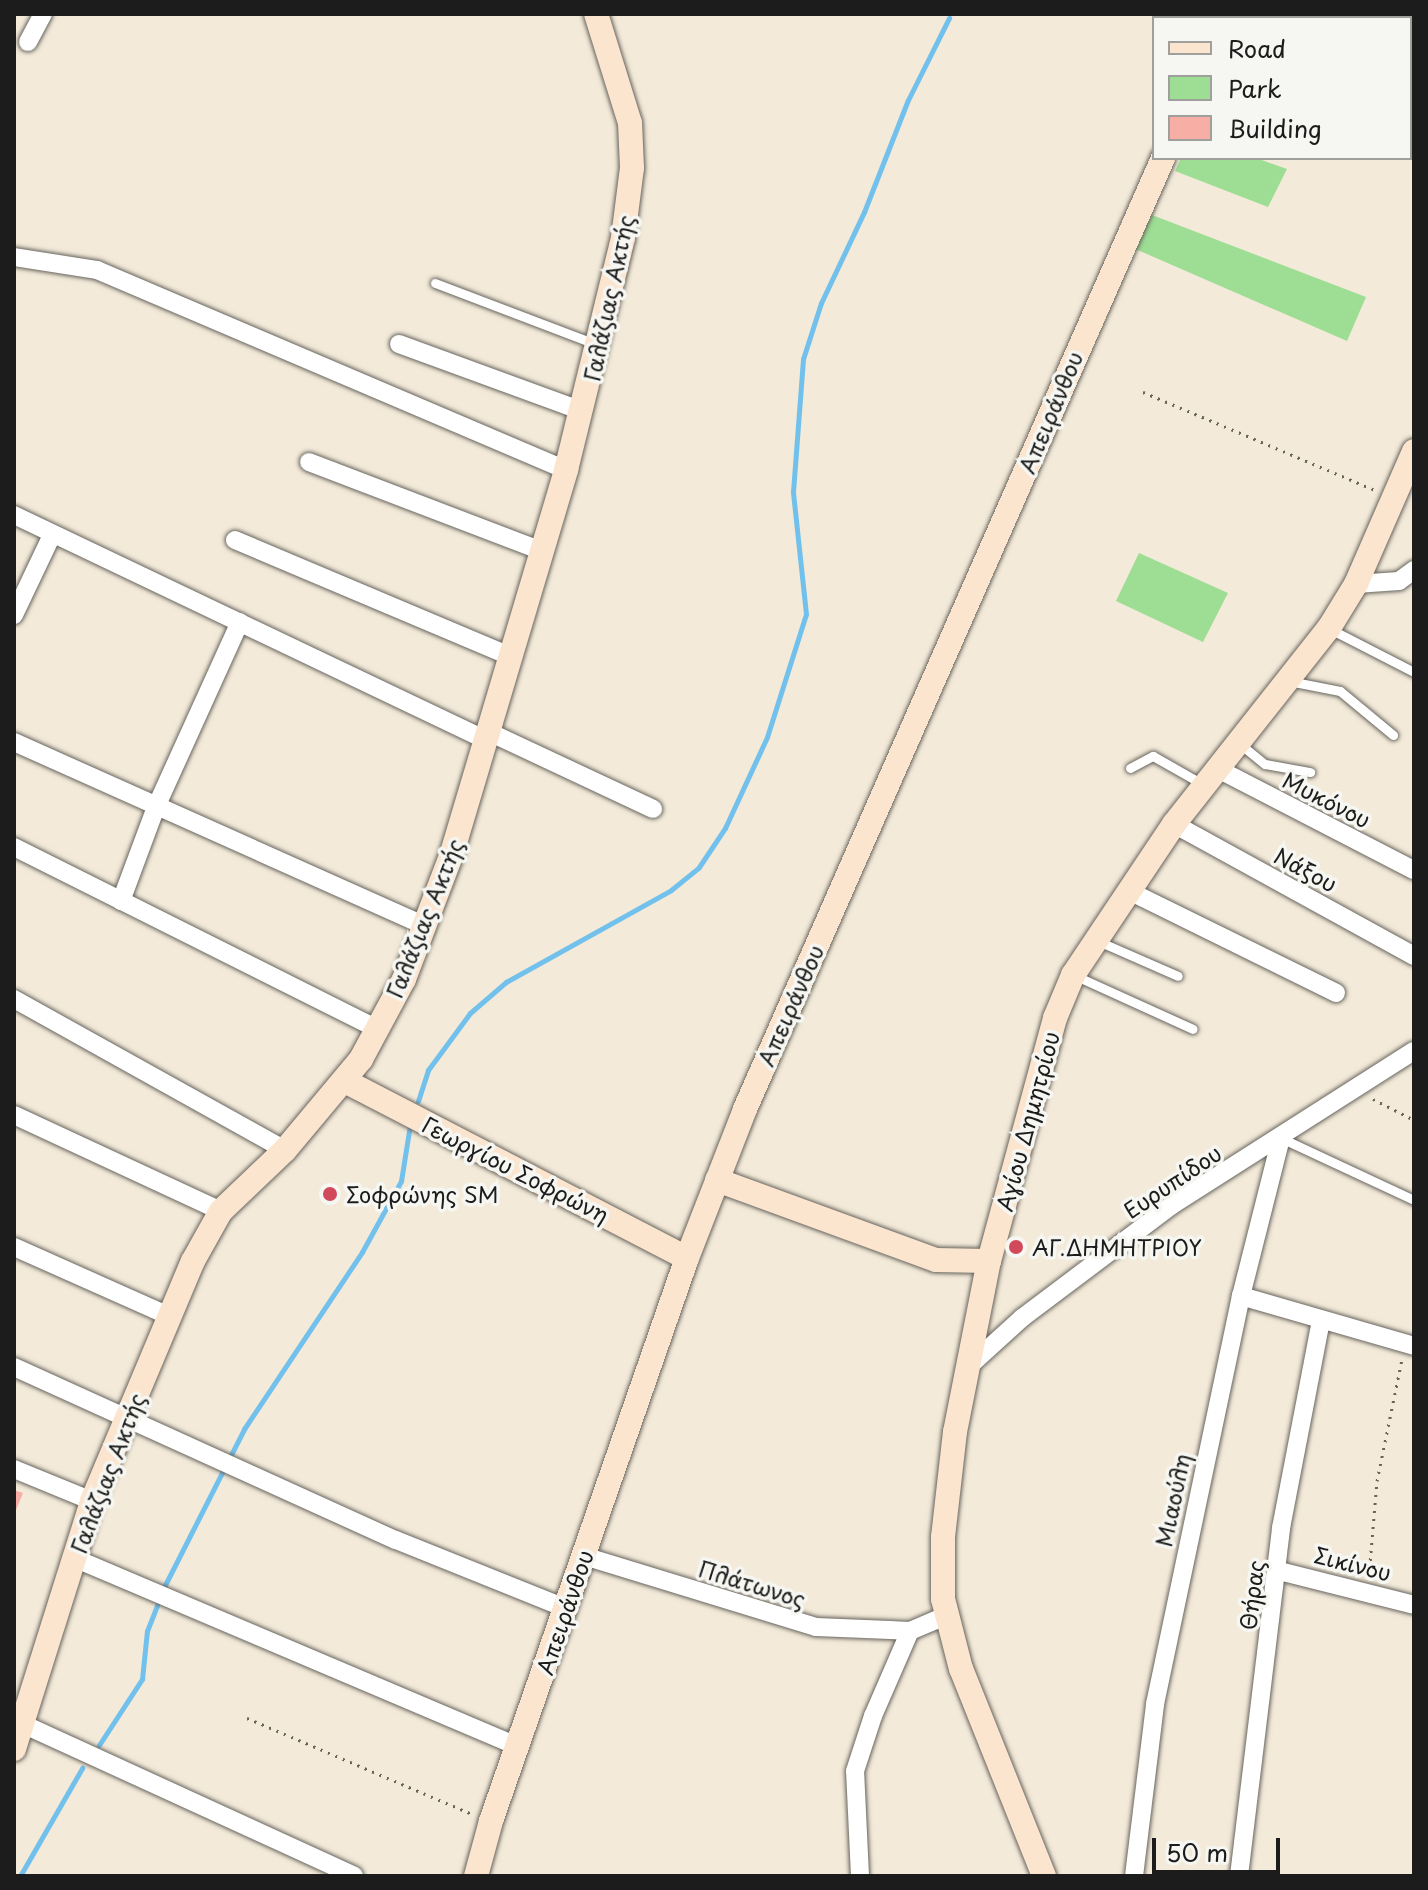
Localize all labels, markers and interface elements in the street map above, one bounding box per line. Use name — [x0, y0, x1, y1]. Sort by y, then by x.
legend — [1152, 16, 1412, 160]
text: Road — [1228, 30, 1286, 66]
text: Park — [1228, 70, 1282, 106]
text: Building — [1228, 110, 1322, 146]
street label: Γαλάζιας Ακτής — [577, 212, 639, 384]
street label: Απειράνθου — [1012, 347, 1088, 477]
street label: Μυκόνου — [1279, 766, 1375, 832]
street label: Γαλάζιας Ακτής — [380, 835, 468, 1001]
street label: Νάξου — [1270, 841, 1342, 897]
street label: Απειράνθου — [752, 940, 828, 1070]
street label: Αγίου Δημητρίου — [990, 1028, 1064, 1214]
street label: Γεωργίου Σοφρώνη — [419, 1111, 613, 1227]
street label: Ευρυπίδου — [1118, 1139, 1226, 1223]
place label: Σοφρώνης SM — [346, 1181, 499, 1207]
marker: Σοφρώνης SM — [321, 1185, 339, 1203]
place label: ΑΓ.ΔΗΜΗΤΡΙΟΥ — [1032, 1234, 1202, 1260]
marker: ΑΓ.ΔΗΜΗΤΡΙΟΥ — [1007, 1238, 1025, 1256]
street label: Γαλάζιας Ακτής — [64, 1389, 150, 1557]
street label: Μιαούλη — [1149, 1451, 1195, 1549]
street label: Σικίνου — [1312, 1541, 1394, 1585]
street label: Απειράνθου — [530, 1546, 598, 1678]
street label: Πλάτωνος — [695, 1554, 809, 1612]
street label: Θήρας — [1234, 1559, 1268, 1631]
scale bar — [1156, 1822, 1284, 1872]
text: 50 m — [1166, 1834, 1228, 1870]

